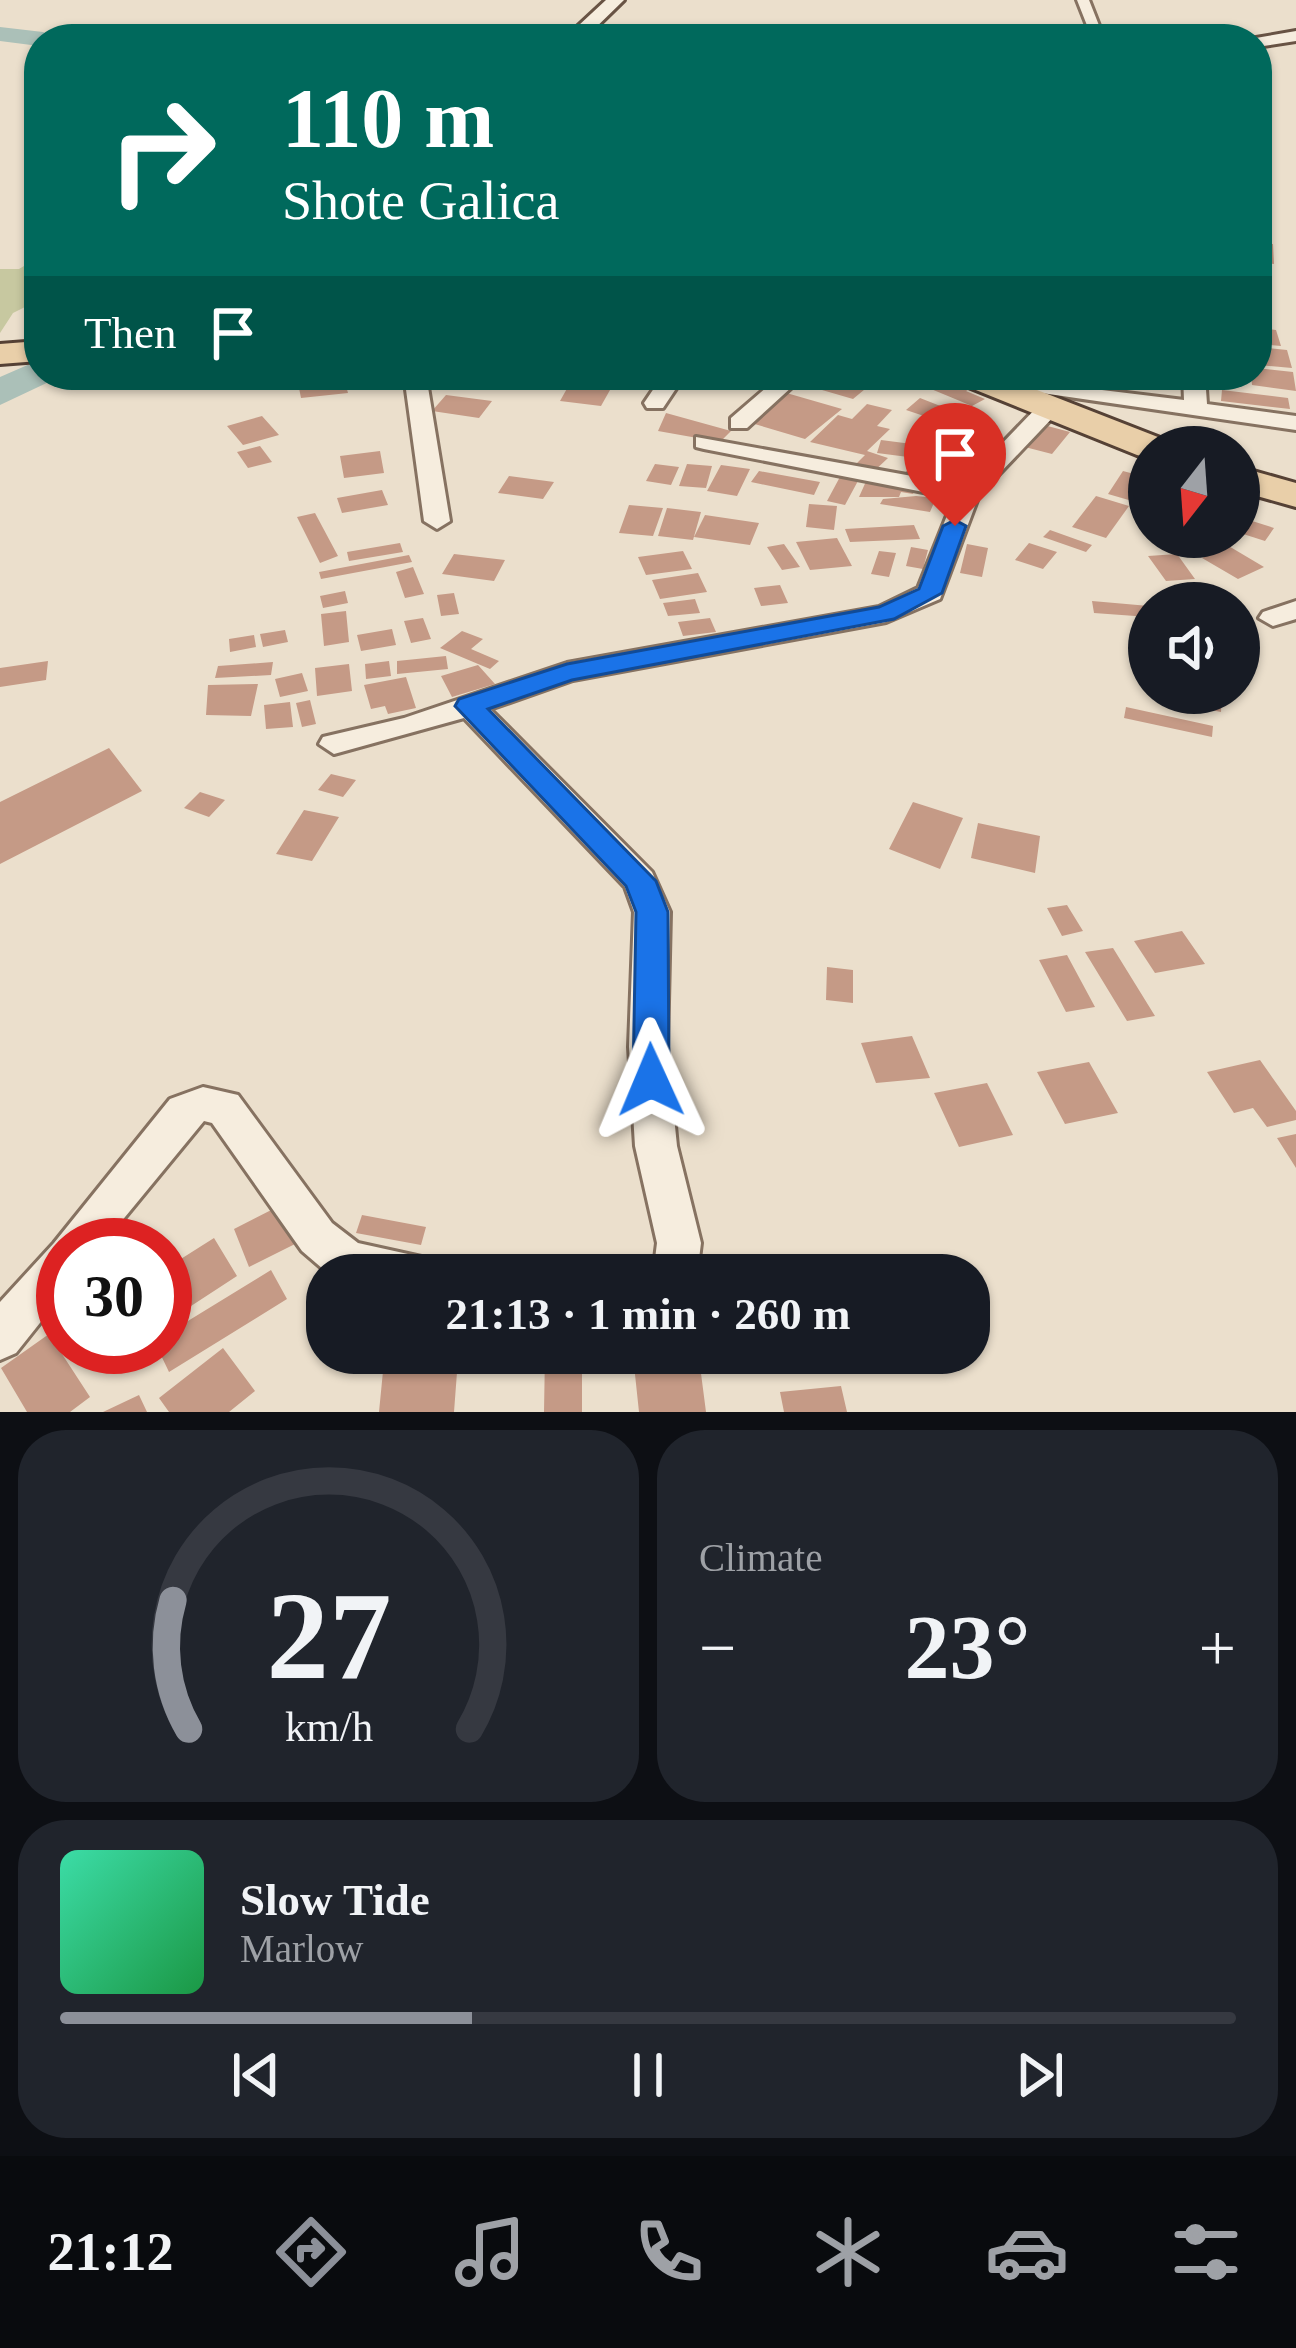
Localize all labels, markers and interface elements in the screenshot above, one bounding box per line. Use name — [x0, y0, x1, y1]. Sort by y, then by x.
icon: right — [84, 72, 240, 228]
text: 110 m — [282, 72, 494, 165]
text: Shote Galica — [282, 171, 559, 231]
icon: arrive — [200, 300, 266, 366]
text: Then — [84, 308, 176, 358]
pin — [904, 403, 1006, 526]
icon: arrive — [922, 421, 988, 487]
north arrow — [1128, 426, 1260, 558]
map controls — [1128, 426, 1260, 714]
button: sound — [1128, 582, 1260, 714]
position arrow — [588, 1017, 714, 1143]
speed limit sign: 30 — [36, 1218, 192, 1374]
text: 21:13 · 1 min · 260 m — [446, 1289, 851, 1339]
text: Climate — [699, 1536, 822, 1579]
text: 27 — [266, 1567, 391, 1705]
text: 23° — [905, 1598, 1031, 1697]
text: − — [699, 1611, 736, 1684]
text: + — [1199, 1611, 1236, 1684]
text: km/h — [284, 1703, 373, 1750]
text: Slow Tide — [240, 1875, 430, 1925]
text: Marlow — [240, 1927, 363, 1970]
icon: previous — [223, 2042, 289, 2108]
icon: pause — [615, 2042, 681, 2108]
icon: next — [1007, 2042, 1073, 2108]
icon: directions — [269, 2210, 353, 2294]
icon: music — [448, 2210, 532, 2294]
icon: phone — [627, 2210, 711, 2294]
icon: climate — [806, 2210, 890, 2294]
icon: car — [985, 2210, 1069, 2294]
icon: filters — [1164, 2210, 1248, 2294]
text: 21:12 — [48, 2222, 174, 2282]

